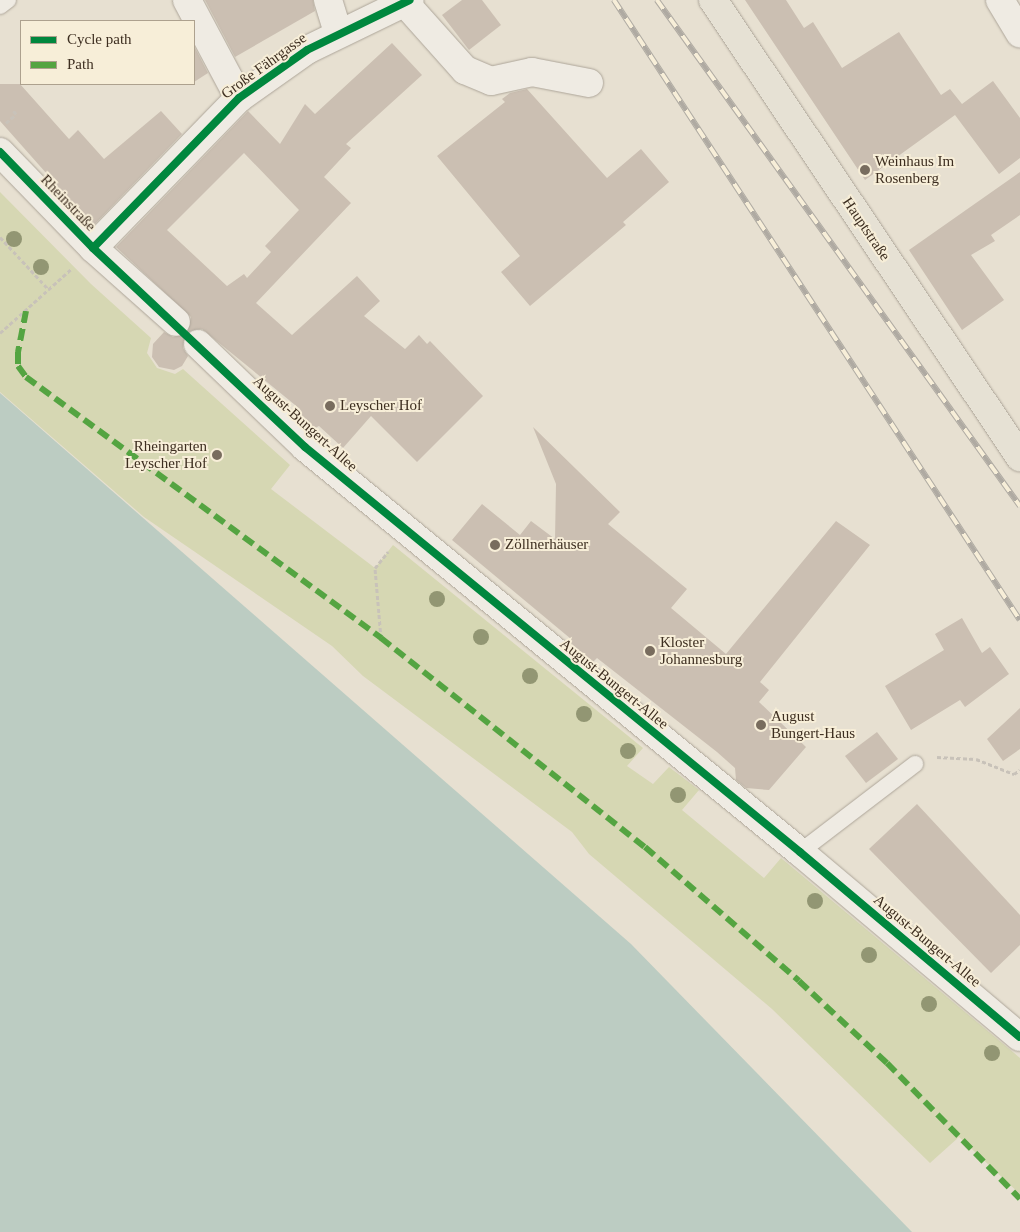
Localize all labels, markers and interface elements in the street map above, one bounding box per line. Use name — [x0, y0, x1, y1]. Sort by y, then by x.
legend — [20, 20, 195, 85]
street label: Große Fährgasse — [218, 29, 310, 103]
text: Cycle path — [67, 31, 132, 47]
text: Path — [67, 56, 94, 72]
place label: Weinhaus Im Rosenberg — [875, 152, 954, 187]
marker: Weinhaus Im Rosenberg — [859, 164, 871, 176]
street label: Rheinstraße — [37, 171, 99, 235]
street label: Hauptstraße — [838, 194, 894, 264]
street label: August-Bungert-Allee — [249, 372, 361, 476]
place label: Leyscher Hof — [340, 397, 422, 415]
marker: Leyscher Hof — [324, 400, 336, 412]
place label: Rheingarten Leyscher Hof — [125, 437, 207, 472]
marker: Rheingarten Leyscher Hof — [211, 449, 223, 461]
place label: Zöllnerhäuser — [505, 536, 588, 554]
marker: Zöllnerhäuser — [489, 539, 501, 551]
place label: Kloster Johannesburg — [660, 633, 742, 668]
street label: August-Bungert-Allee — [556, 635, 672, 733]
marker: Kloster Johannesburg — [644, 645, 656, 657]
place label: August Bungert-Haus — [771, 707, 855, 742]
marker: August Bungert-Haus — [755, 719, 767, 731]
street label: August-Bungert-Allee — [870, 891, 984, 991]

